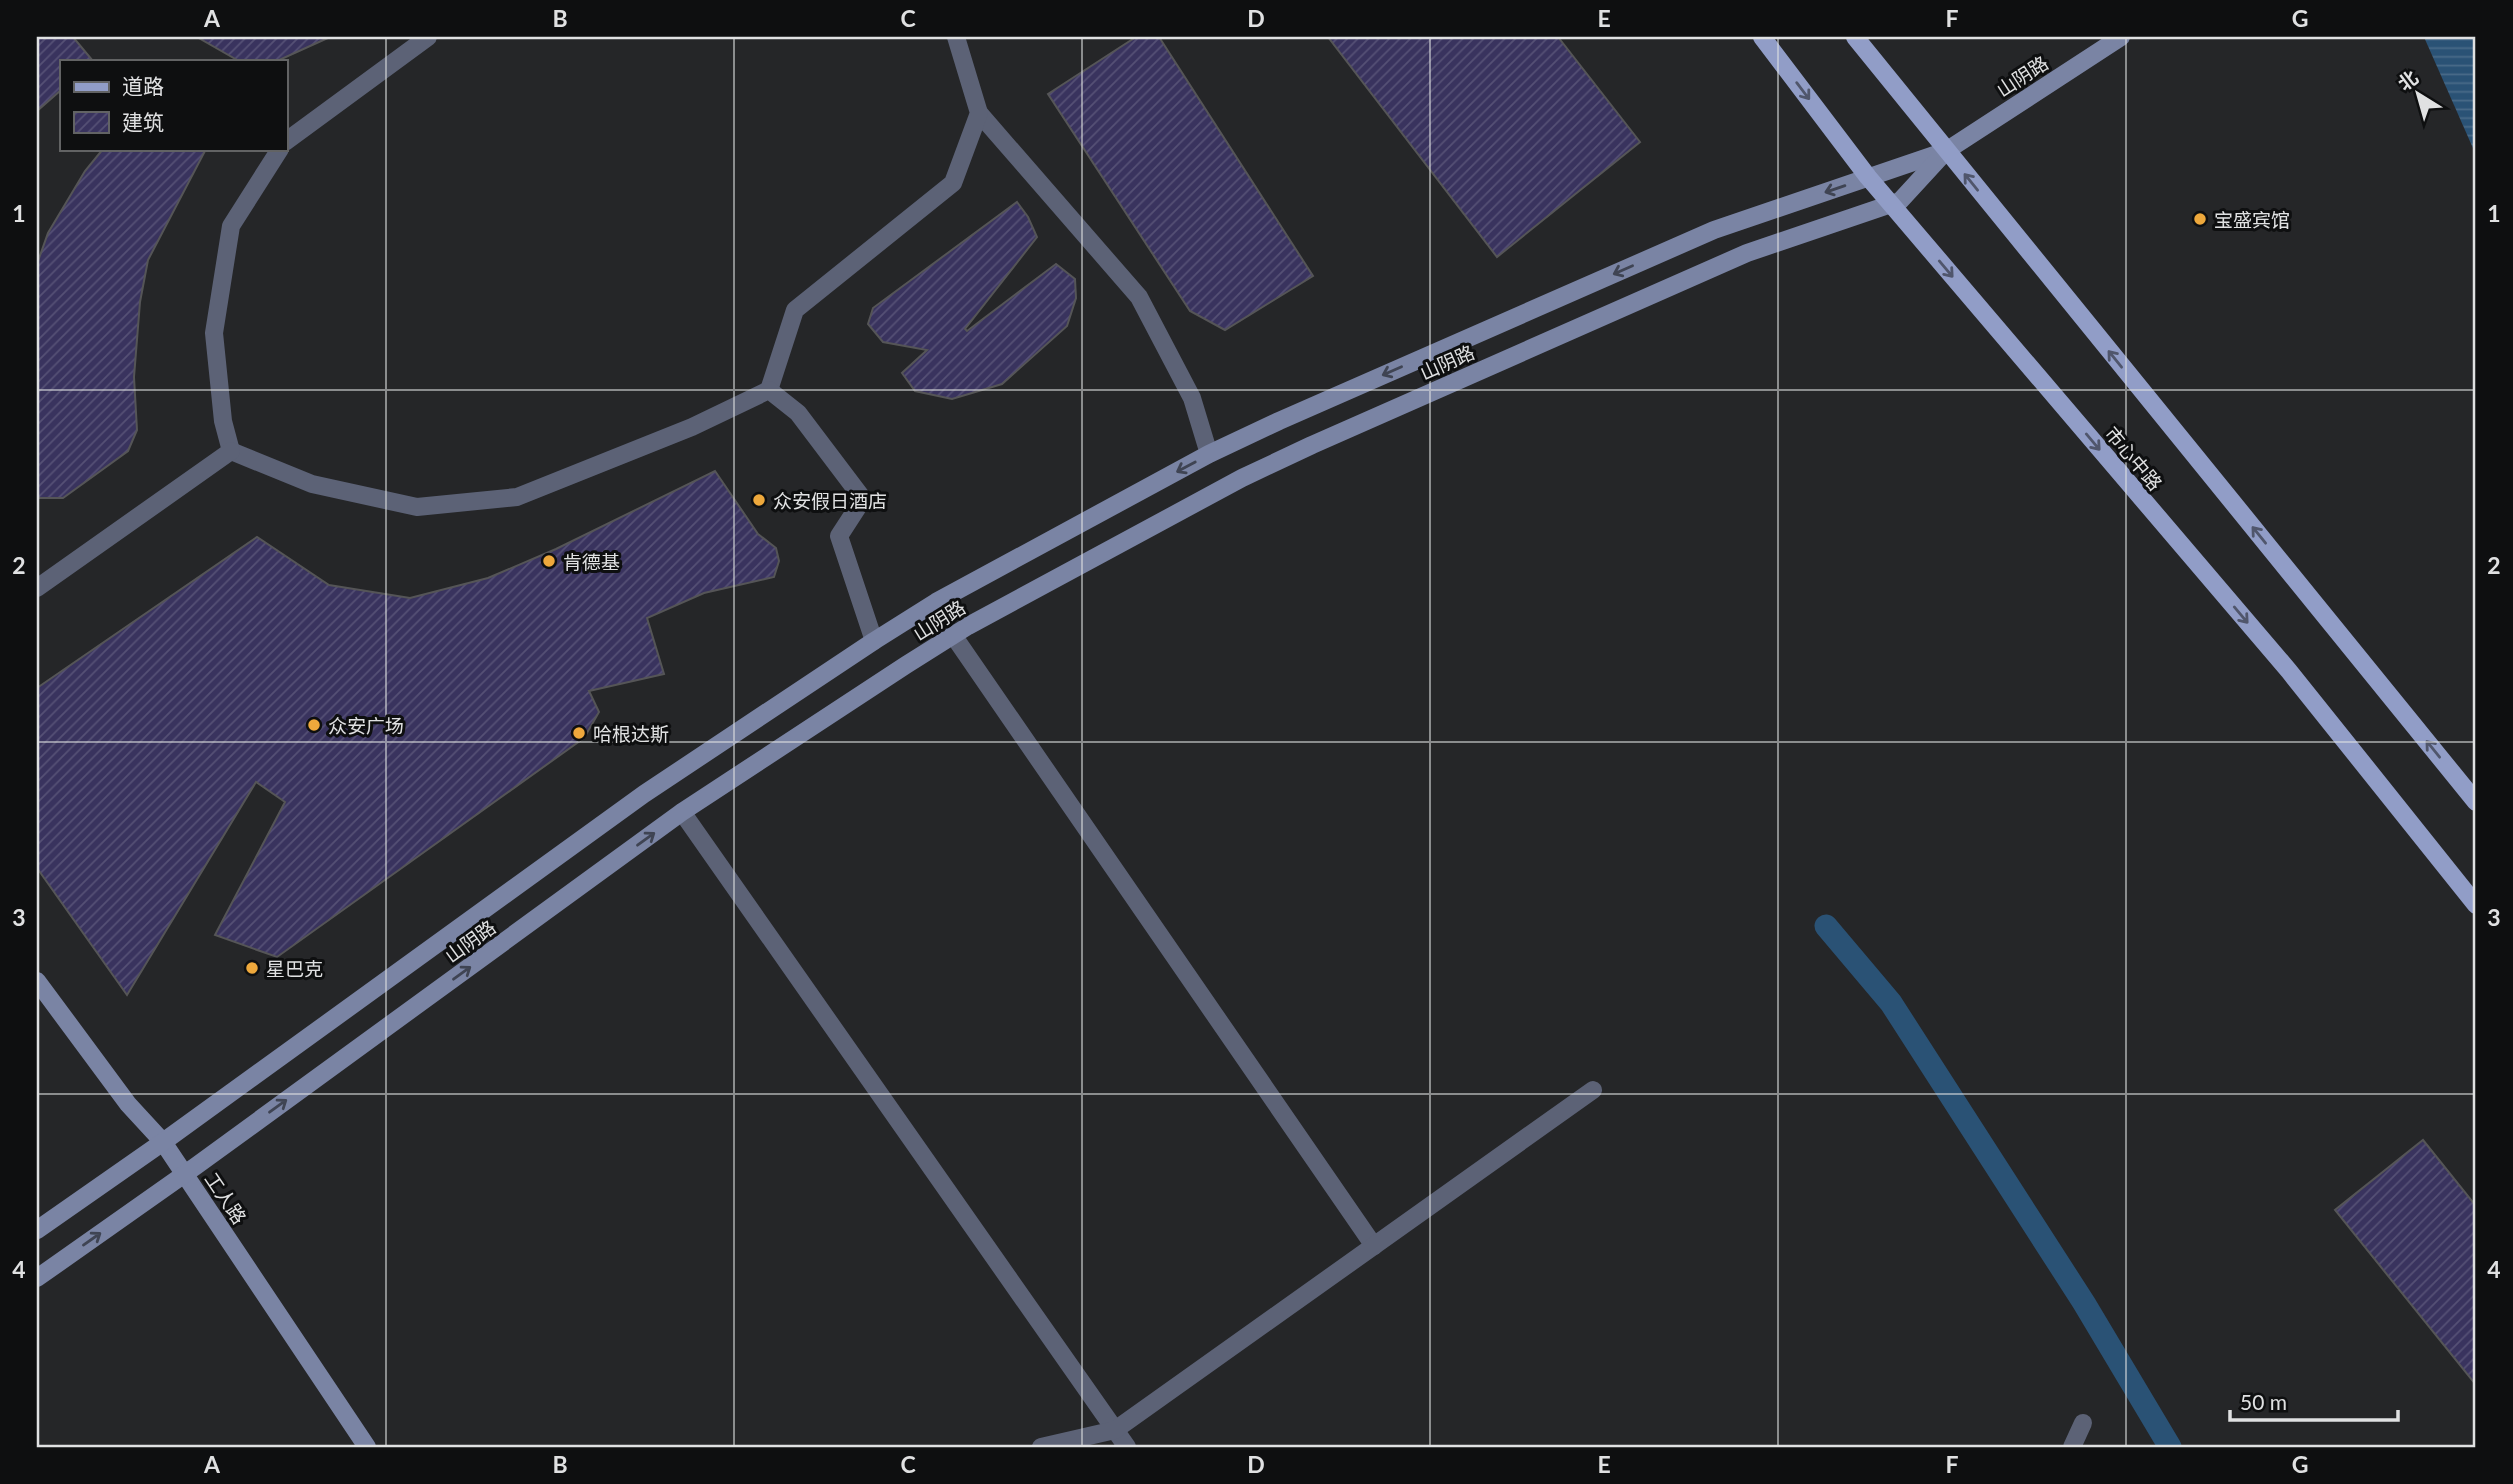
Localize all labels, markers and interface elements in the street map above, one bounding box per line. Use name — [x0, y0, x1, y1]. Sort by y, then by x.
text: A — [203, 4, 221, 32]
text: B — [552, 4, 568, 32]
text: C — [900, 4, 916, 32]
text: D — [1247, 4, 1265, 32]
text: E — [1597, 4, 1611, 32]
text: F — [1945, 4, 1959, 32]
text: G — [2292, 4, 2308, 32]
street label: 山阴路 — [1992, 51, 2052, 101]
legend — [60, 60, 287, 150]
north arrow — [2384, 60, 2454, 130]
text: 北 — [2393, 65, 2422, 95]
text: 道路 — [122, 73, 164, 98]
one-way arrow — [1796, 82, 1811, 100]
text: 建筑 — [122, 109, 164, 134]
one-way arrow — [1964, 174, 1979, 192]
one-way arrow — [1824, 184, 1846, 196]
text: 1 — [12, 199, 26, 227]
text: 1 — [2487, 199, 2501, 227]
place label: 宝盛宾馆 — [2214, 208, 2290, 231]
marker: 宝盛宾馆 — [2192, 211, 2208, 227]
one-way arrow — [1937, 260, 1953, 278]
one-way arrow — [1612, 264, 1634, 277]
street label: 山阴路 — [1416, 340, 1478, 384]
one-way arrow — [2107, 350, 2123, 368]
one-way arrow — [1382, 365, 1403, 378]
street label: 市心中路 — [2101, 421, 2167, 495]
one-way arrow — [2085, 433, 2101, 451]
one-way arrow — [1176, 460, 1196, 474]
place label: 众安假日酒店 — [773, 489, 887, 512]
marker: 众安假日酒店 — [751, 492, 767, 508]
one-way arrow — [2251, 526, 2266, 544]
place label: 肯德基 — [563, 550, 620, 573]
text: 2 — [12, 551, 26, 579]
text: 2 — [2487, 551, 2501, 579]
marker: 肯德基 — [541, 553, 557, 569]
street label: 山阴路 — [909, 595, 969, 645]
one-way arrow — [2233, 606, 2249, 624]
place label: 众安广场 — [328, 714, 404, 737]
marker: 众安广场 — [306, 717, 322, 733]
place label: 哈根达斯 — [593, 722, 669, 745]
marker: 哈根达斯 — [571, 725, 587, 741]
one-way arrow — [2425, 741, 2441, 759]
one-way arrow — [636, 832, 655, 846]
text: 3 — [12, 903, 26, 931]
text: 3 — [2487, 903, 2501, 931]
street label: 山阴路 — [440, 915, 500, 967]
place label: 星巴克 — [266, 957, 323, 980]
marker: 星巴克 — [244, 960, 260, 976]
one-way arrow — [452, 965, 471, 980]
one-way arrow — [268, 1099, 287, 1114]
street label: 工人路 — [201, 1168, 251, 1228]
one-way arrow — [82, 1231, 101, 1246]
text: 4 — [12, 1255, 26, 1283]
text: 4 — [2487, 1255, 2501, 1283]
scale bar — [2230, 1379, 2398, 1423]
text: 50 m — [2240, 1389, 2287, 1414]
text: A — [203, 1450, 221, 1478]
text: B — [552, 1450, 568, 1478]
text: C — [900, 1450, 916, 1478]
text: D — [1247, 1450, 1265, 1478]
text: E — [1597, 1450, 1611, 1478]
text: F — [1945, 1450, 1959, 1478]
text: G — [2292, 1450, 2308, 1478]

